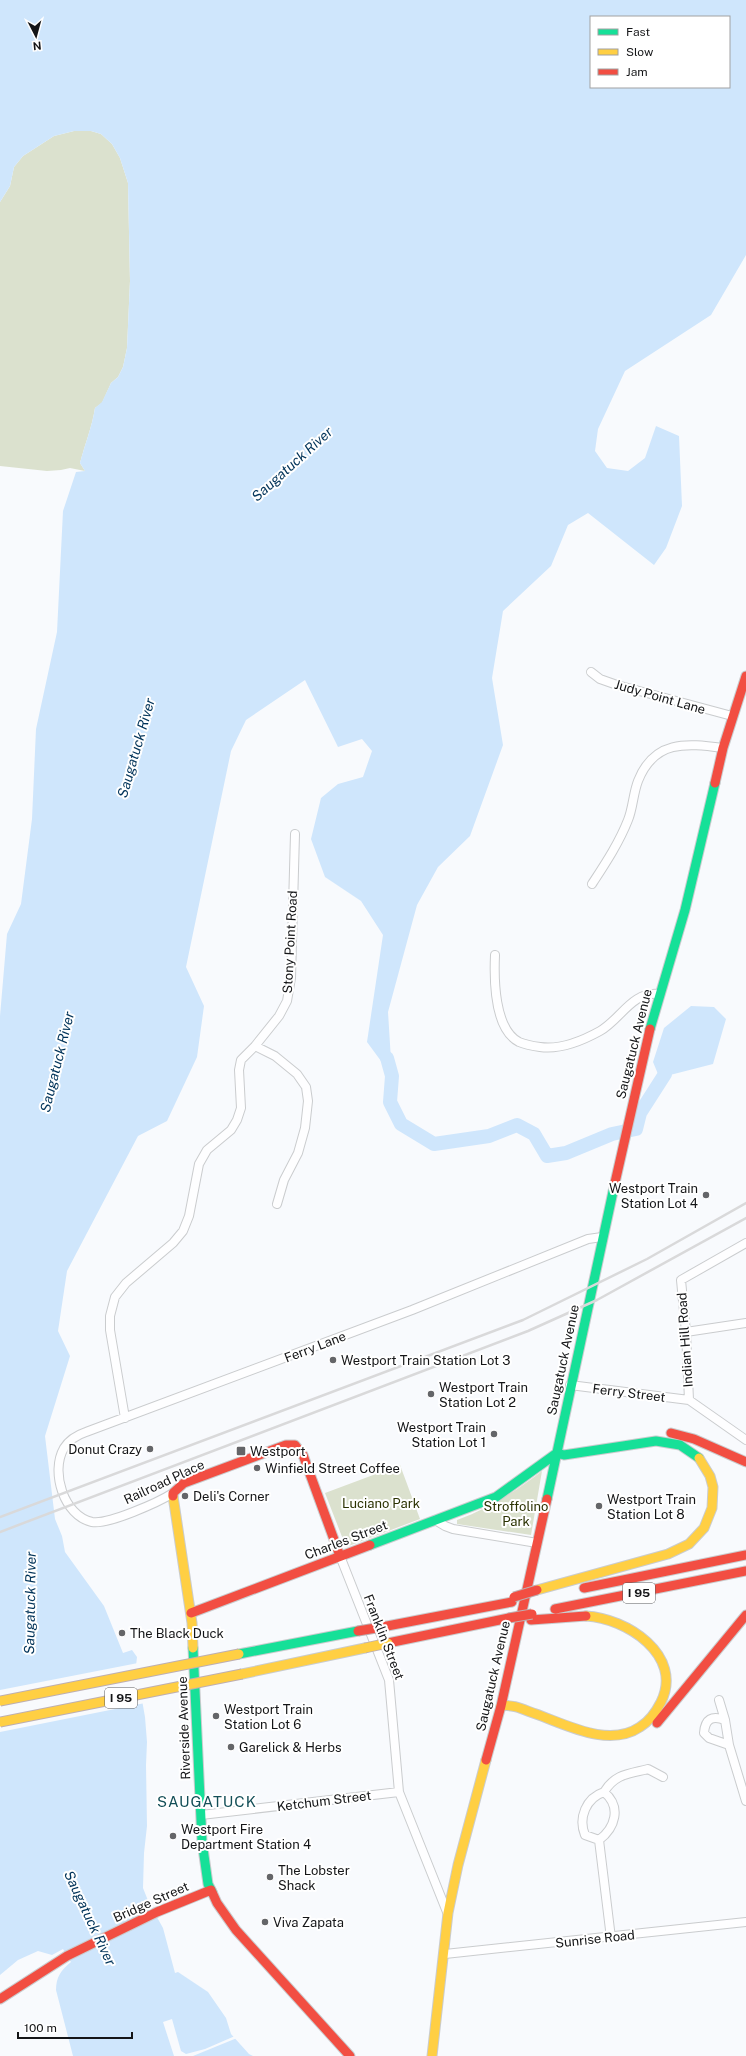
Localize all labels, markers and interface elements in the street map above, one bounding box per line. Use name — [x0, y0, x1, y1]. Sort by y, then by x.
north arrow — [16, 16, 56, 56]
legend — [590, 16, 730, 88]
text: Fast — [626, 25, 651, 39]
text: N — [32, 40, 42, 52]
text: Slow — [626, 45, 654, 59]
text: Jam — [626, 65, 648, 79]
water label: Saugatuck River — [248, 423, 336, 504]
street label: Judy Point Lane — [613, 677, 707, 717]
water label: Saugatuck River — [114, 696, 158, 800]
street label: Stony Point Road — [280, 890, 300, 994]
street label: Saugatuck Avenue — [613, 987, 655, 1101]
water label: Saugatuck River — [37, 1009, 77, 1114]
place label: Westport Train Station Lot 4 — [609, 1181, 698, 1211]
marker: Westport Train Station Lot 4 — [701, 1190, 711, 1200]
street label: Indian Hill Road — [674, 1292, 696, 1388]
street label: Saugatuck Avenue — [544, 1303, 582, 1417]
street label: Ferry Lane — [282, 1328, 348, 1366]
place label: Westport Train Station Lot 3 — [341, 1353, 510, 1368]
marker: Westport Train Station Lot 3 — [328, 1355, 338, 1365]
place label: Westport Train Station Lot 2 — [439, 1380, 528, 1410]
street label: Ferry Street — [592, 1381, 666, 1405]
marker: Westport Train Station Lot 2 — [426, 1389, 436, 1399]
place label: Westport Train Station Lot 1 — [397, 1420, 486, 1450]
marker: Westport Train Station Lot 1 — [489, 1429, 499, 1439]
place label: Donut Crazy — [68, 1442, 142, 1457]
marker: Donut Crazy — [145, 1444, 155, 1454]
place label: Westport — [250, 1444, 306, 1459]
marker: Westport — [235, 1445, 247, 1457]
street label: Railroad Place — [121, 1457, 207, 1507]
place label: Winfield Street Coffee — [265, 1461, 400, 1476]
marker: Winfield Street Coffee — [252, 1463, 262, 1473]
place label: Deli's Corner — [193, 1489, 270, 1504]
marker: Deli's Corner — [180, 1491, 190, 1501]
place label: Westport Train Station Lot 8 — [607, 1492, 696, 1522]
park label: Luciano Park — [342, 1496, 420, 1511]
park label: Stroffolino Park — [484, 1499, 548, 1529]
marker: Westport Train Station Lot 8 — [594, 1501, 604, 1511]
street label: Charles Street — [303, 1517, 389, 1563]
water label: Saugatuck River — [21, 1551, 39, 1655]
road number: I 95 — [623, 1583, 655, 1603]
street label: Franklin Street — [361, 1592, 407, 1682]
street label: Saugatuck Avenue — [473, 1619, 513, 1733]
place label: The Black Duck — [130, 1626, 224, 1641]
marker: The Black Duck — [117, 1628, 127, 1638]
street label: Riverside Avenue — [175, 1676, 193, 1780]
road number: I 95 — [105, 1688, 137, 1708]
place label: Westport Train Station Lot 6 — [224, 1702, 313, 1732]
marker: Westport Train Station Lot 6 — [211, 1711, 221, 1721]
place label: Garelick & Herbs — [239, 1740, 342, 1755]
marker: Garelick & Herbs — [226, 1742, 236, 1752]
street label: Ketchum Street — [276, 1788, 372, 1814]
district label: SAUGATUCK — [157, 1793, 257, 1810]
place label: Westport Fire Department Station 4 — [181, 1822, 311, 1852]
marker: Westport Fire Department Station 4 — [168, 1831, 178, 1841]
place label: The Lobster Shack — [278, 1863, 350, 1893]
water label: Saugatuck River — [61, 1868, 119, 1969]
marker: The Lobster Shack — [265, 1872, 275, 1882]
street label: Bridge Street — [111, 1879, 191, 1925]
place label: Viva Zapata — [273, 1915, 344, 1930]
marker: Viva Zapata — [260, 1917, 270, 1927]
street label: Sunrise Road — [554, 1927, 636, 1951]
scale bar — [18, 2014, 132, 2040]
text: 100 m — [24, 2021, 57, 2035]

